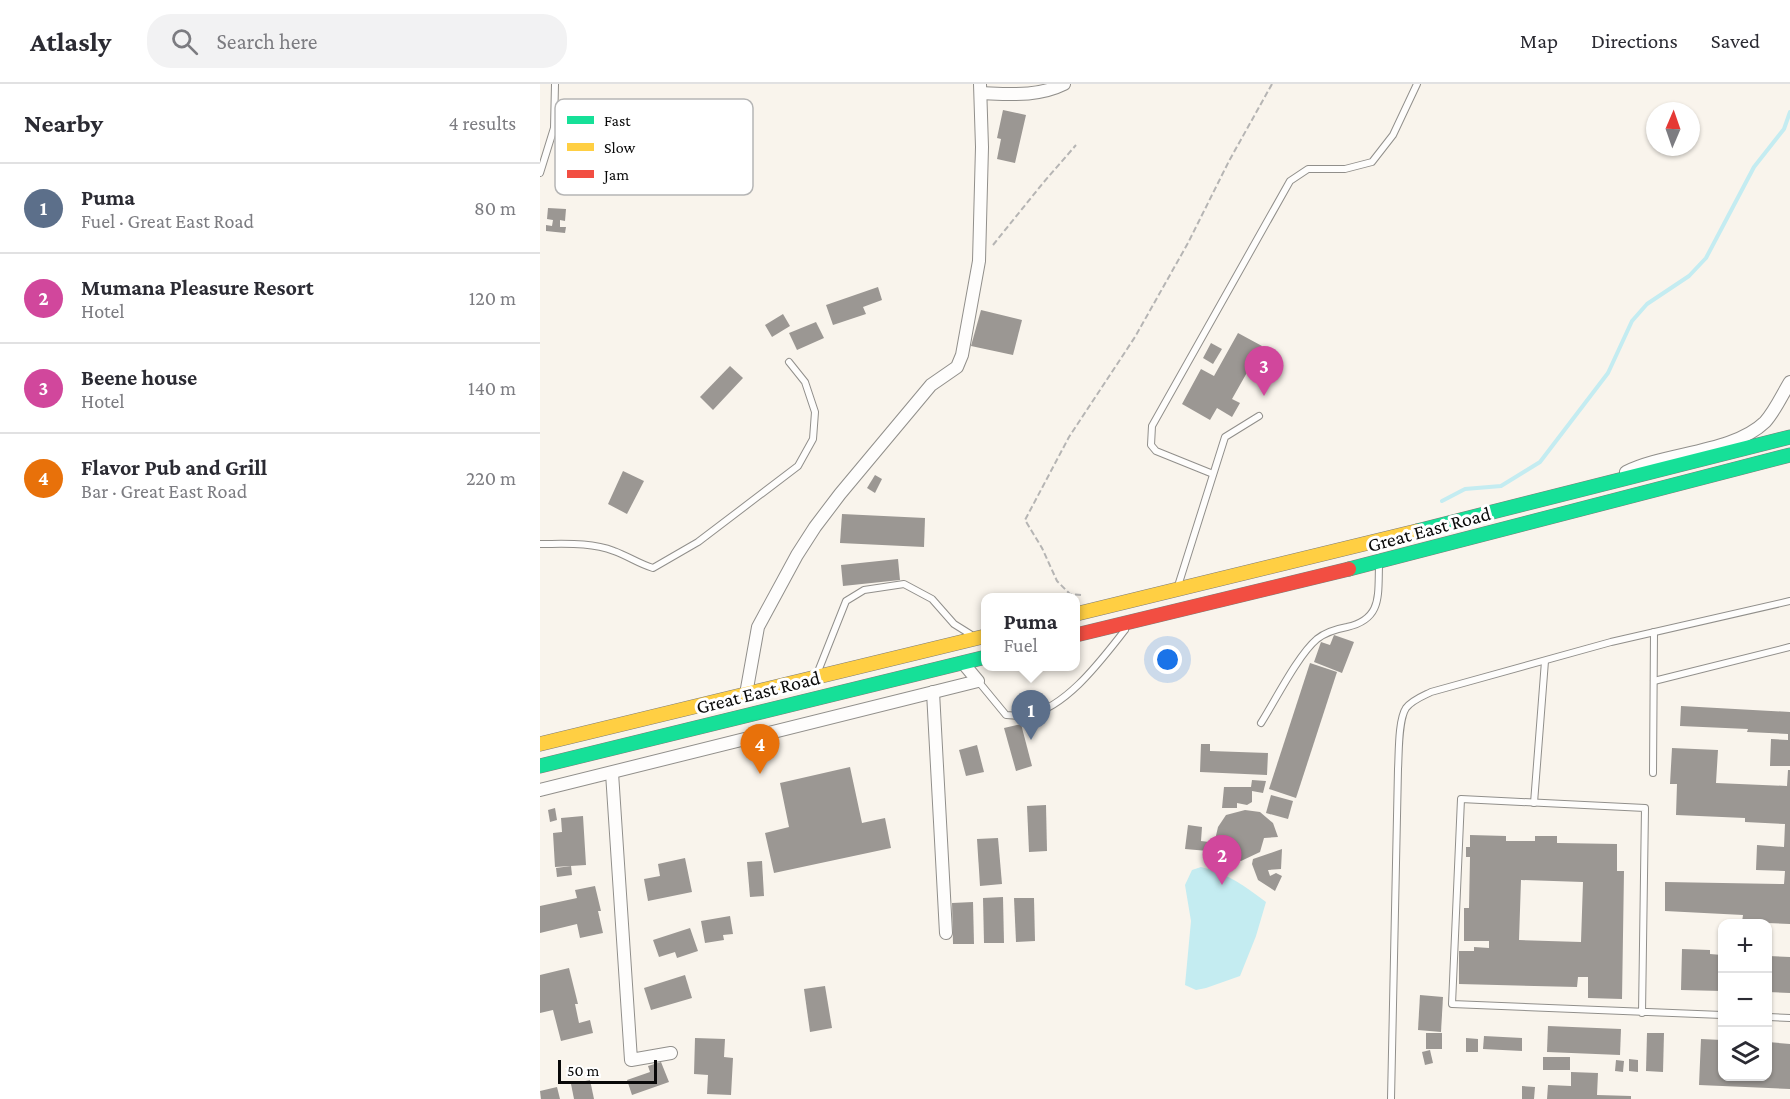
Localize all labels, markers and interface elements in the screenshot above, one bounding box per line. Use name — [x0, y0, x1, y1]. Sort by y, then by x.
search box — [147, 14, 567, 68]
icon: search — [168, 25, 201, 58]
text: Atlasly — [30, 26, 111, 57]
text: Search here — [216, 29, 317, 54]
text: Map — [1520, 29, 1558, 53]
text: Directions — [1591, 29, 1678, 53]
text: Saved — [1711, 29, 1760, 53]
legend — [555, 99, 753, 195]
north arrow — [1646, 102, 1700, 156]
text: Nearby — [24, 109, 103, 138]
text: 4 results — [449, 112, 516, 134]
text: Fast — [604, 112, 631, 129]
text: Slow — [604, 139, 636, 156]
text: Jam — [602, 166, 629, 184]
text: Puma — [81, 185, 135, 210]
text: 1 — [40, 197, 47, 219]
text: 80 m — [474, 197, 516, 219]
text: Fuel · Great East Road — [81, 210, 254, 232]
text: Mumana Pleasure Resort — [81, 275, 314, 300]
text: 2 — [38, 287, 49, 309]
text: 120 m — [469, 287, 516, 309]
text: Hotel — [81, 300, 125, 322]
pin: 3 — [1244, 346, 1284, 396]
text: Beene house — [81, 365, 197, 390]
text: 3 — [39, 377, 48, 399]
text: 140 m — [468, 377, 516, 399]
text: Hotel — [81, 390, 125, 412]
text: Flavor Pub and Grill — [81, 455, 267, 480]
text: 4 — [38, 467, 49, 489]
text: 220 m — [466, 467, 516, 489]
text: Bar · Great East Road — [81, 480, 247, 502]
street label: Great East Road — [1365, 502, 1493, 556]
popup — [981, 593, 1080, 671]
text: Puma — [1003, 609, 1058, 634]
text: Fuel — [1003, 634, 1038, 656]
your location — [1153, 645, 1182, 674]
street label: Great East Road — [694, 666, 823, 718]
pin: 1 — [1012, 690, 1050, 740]
pin: 4 — [740, 724, 780, 774]
pin: 2 — [1202, 836, 1242, 885]
map controls — [1718, 919, 1772, 1081]
button: + — [1718, 919, 1772, 973]
button: − — [1718, 973, 1772, 1027]
button: layers — [1718, 1027, 1772, 1081]
scale bar — [558, 1057, 657, 1084]
text: 50 m — [567, 1062, 599, 1079]

